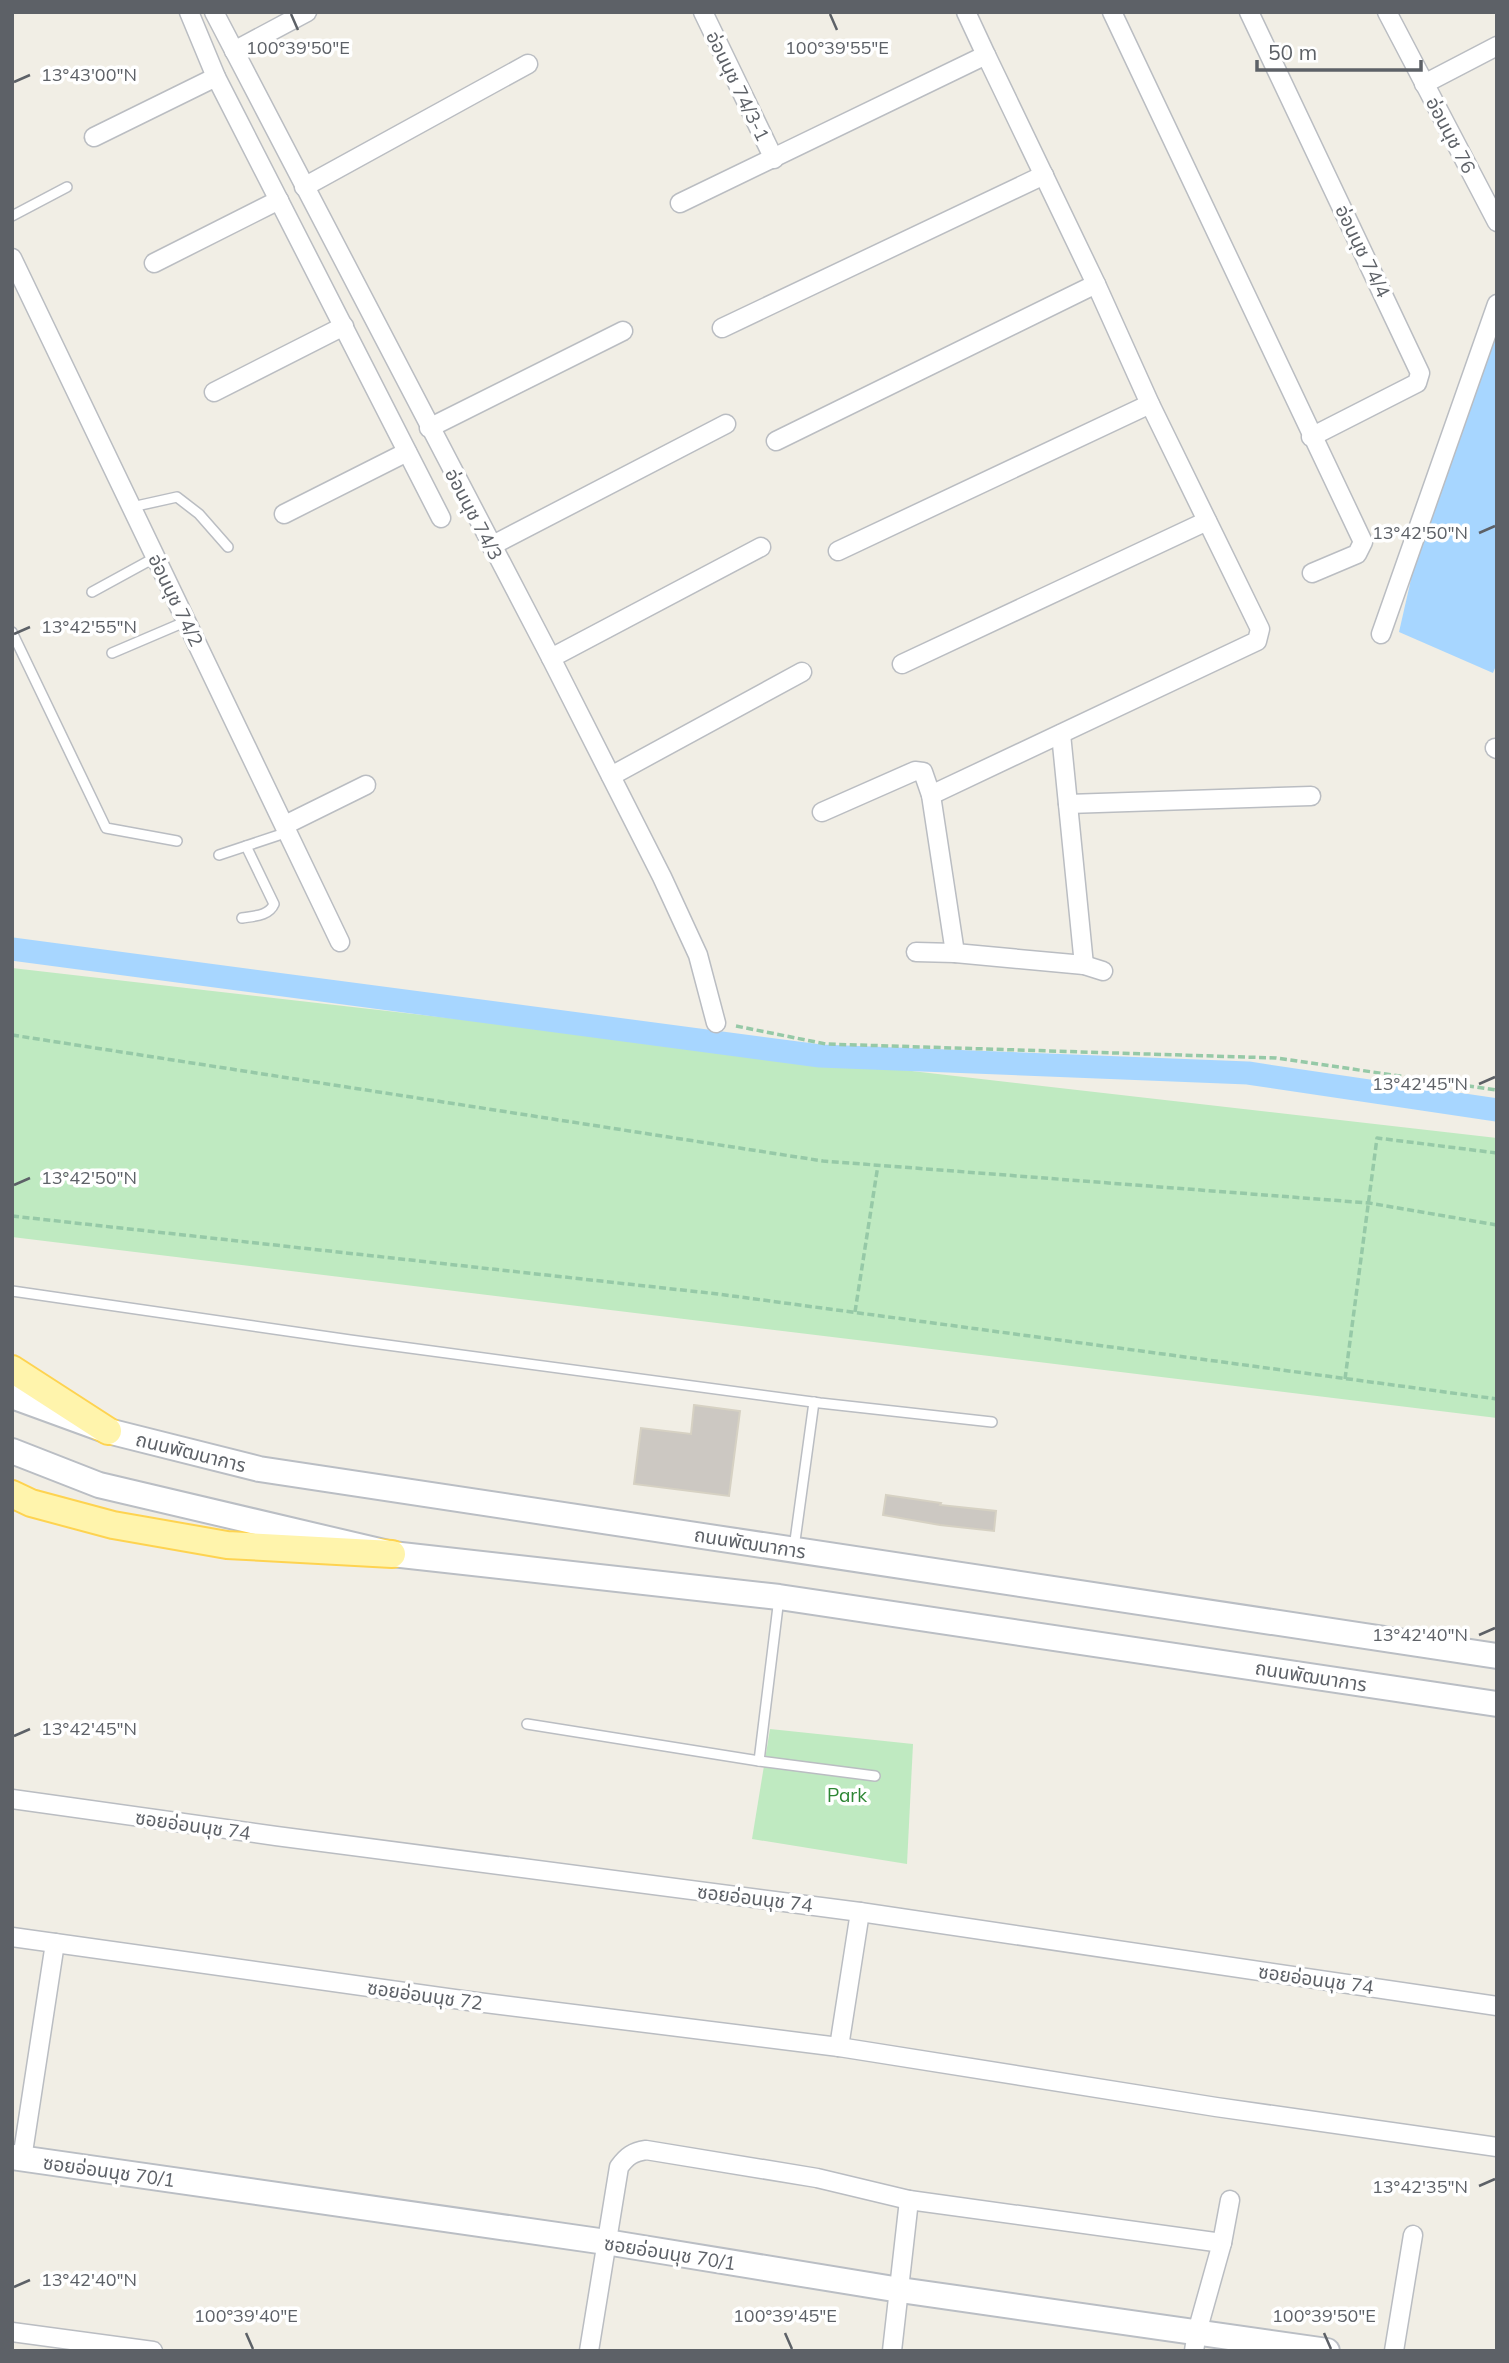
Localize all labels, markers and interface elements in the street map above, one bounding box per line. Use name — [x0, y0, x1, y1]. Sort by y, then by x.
street label: อ่อนนุช 74/3-1 — [701, 27, 775, 145]
scale bar — [1257, 28, 1422, 72]
text: 100°39'50"E — [246, 36, 350, 59]
text: 100°39'55"E — [785, 36, 889, 59]
text: 50 m — [1268, 39, 1317, 65]
text: 13°43'00"N — [41, 63, 137, 86]
street label: อ่อนนุช 76 — [1421, 93, 1481, 177]
street label: อ่อนนุช 74/4 — [1330, 201, 1396, 301]
street label: อ่อนนุช 74/3 — [440, 464, 508, 564]
text: 13°42'50"N — [1372, 521, 1468, 544]
street label: อ่อนนุช 74/2 — [143, 550, 209, 650]
text: 13°42'55"N — [41, 615, 137, 638]
text: 13°42'45"N — [1372, 1072, 1468, 1095]
text: 13°42'50"N — [41, 1166, 137, 1189]
street label: ถนนพัฒนาการ — [133, 1427, 249, 1477]
street label: ถนนพัฒนาการ — [692, 1522, 808, 1564]
text: 13°42'40"N — [1372, 1623, 1468, 1646]
street label: ถนนพัฒนาการ — [1253, 1655, 1369, 1697]
text: 13°42'45"N — [41, 1717, 137, 1740]
park label: Park — [827, 1783, 867, 1807]
street label: ซอยอ่อนนุช 74 — [134, 1805, 252, 1845]
street label: ซอยอ่อนนุช 74 — [696, 1879, 814, 1917]
street label: ซอยอ่อนนุช 74 — [1257, 1959, 1375, 1999]
street label: ซอยอ่อนนุช 72 — [366, 1975, 484, 2015]
street label: ซอยอ่อนนุช 70/1 — [42, 2150, 176, 2192]
text: 13°42'35"N — [1372, 2175, 1468, 2198]
street label: ซอยอ่อนนุช 70/1 — [602, 2231, 738, 2275]
text: 13°42'40"N — [41, 2268, 137, 2291]
text: 100°39'40"E — [194, 2304, 298, 2327]
text: 100°39'45"E — [733, 2304, 837, 2327]
text: 100°39'50"E — [1272, 2304, 1376, 2327]

